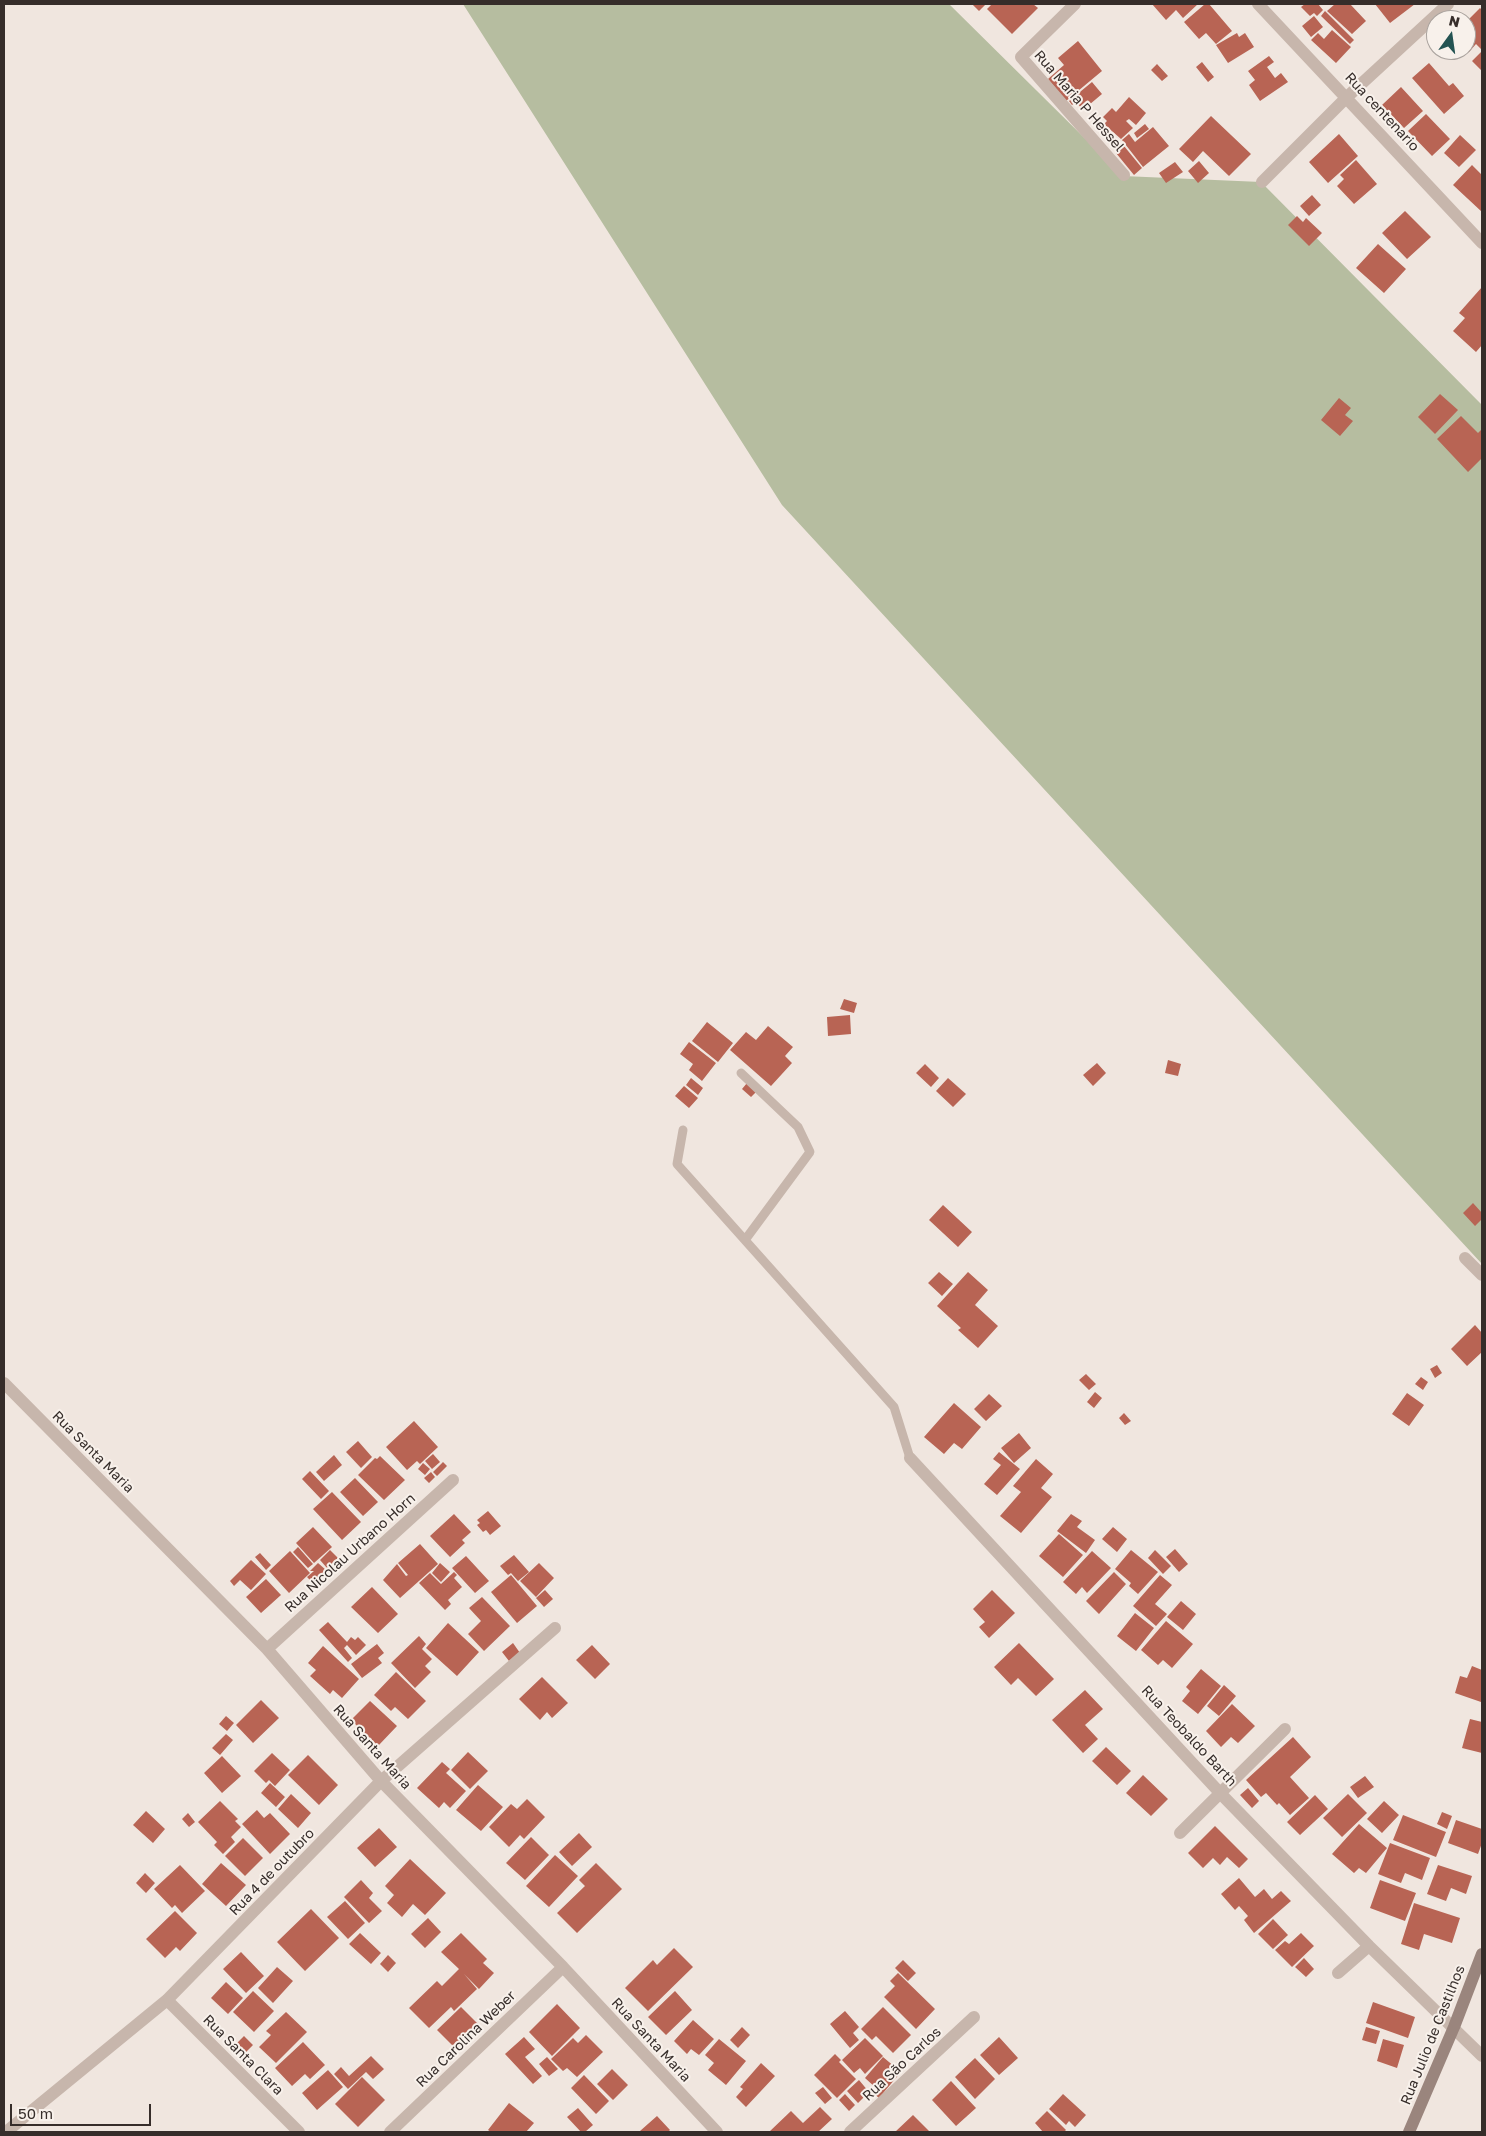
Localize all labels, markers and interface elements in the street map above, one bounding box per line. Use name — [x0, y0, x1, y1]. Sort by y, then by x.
north arrow — [1426, 10, 1476, 60]
text: N — [1447, 11, 1462, 30]
street label: Rua Maria P Hessel — [1030, 47, 1128, 155]
street label: Rua centenario — [1341, 69, 1423, 155]
street label: Rua Santa Maria — [49, 1408, 137, 1496]
street label: Rua Nicolau Urbano Horn — [281, 1490, 419, 1616]
street label: Rua Teobaldo Barth — [1138, 1682, 1240, 1790]
street label: Rua Santa Maria — [329, 1701, 415, 1793]
street label: Rua 4 de outubro — [226, 1825, 318, 1919]
street label: Rua Julio de Castilhos — [1397, 1963, 1469, 2107]
street label: Rua Carolina Weber — [413, 1987, 519, 2091]
street label: Rua Santa Maria — [608, 1995, 694, 2085]
street label: Rua Santa Clara — [199, 2011, 287, 2099]
street label: Rua São Carlos — [859, 2023, 945, 2105]
scale bar — [12, 2094, 154, 2126]
text: 50 m — [18, 2104, 53, 2122]

